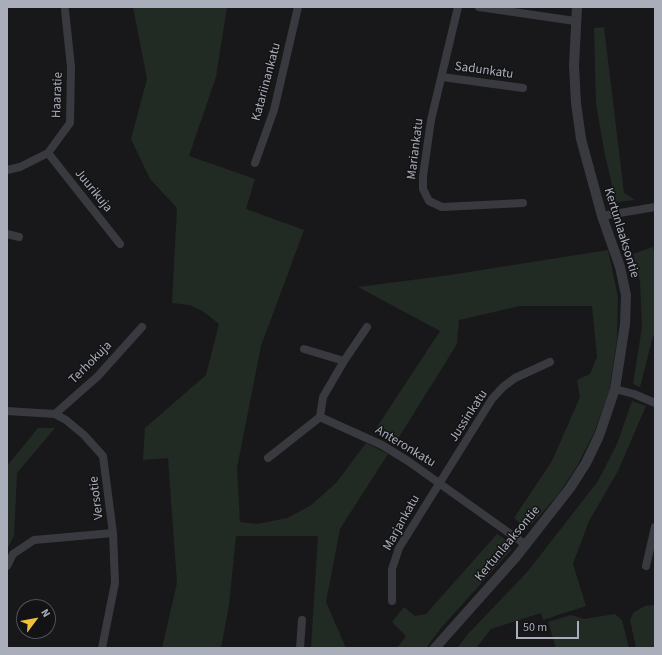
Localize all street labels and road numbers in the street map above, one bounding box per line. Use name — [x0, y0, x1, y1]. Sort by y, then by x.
street label: Katariinankatu — [249, 41, 285, 123]
street label: Sadunkatu — [454, 59, 514, 83]
street label: Haaratie — [49, 72, 67, 118]
street label: Mariankatu — [405, 118, 427, 180]
street label: Juurikuja — [71, 166, 115, 216]
street label: Kertunlaaksontie — [600, 186, 642, 280]
street label: Terhokuja — [66, 338, 116, 388]
street label: Jussinkatu — [446, 387, 492, 445]
street label: Anteronkatu — [372, 423, 438, 471]
street label: Versotie — [87, 475, 107, 521]
street label: Marjankatu — [380, 492, 424, 554]
street label: Kertunlaaksontie — [472, 503, 544, 585]

